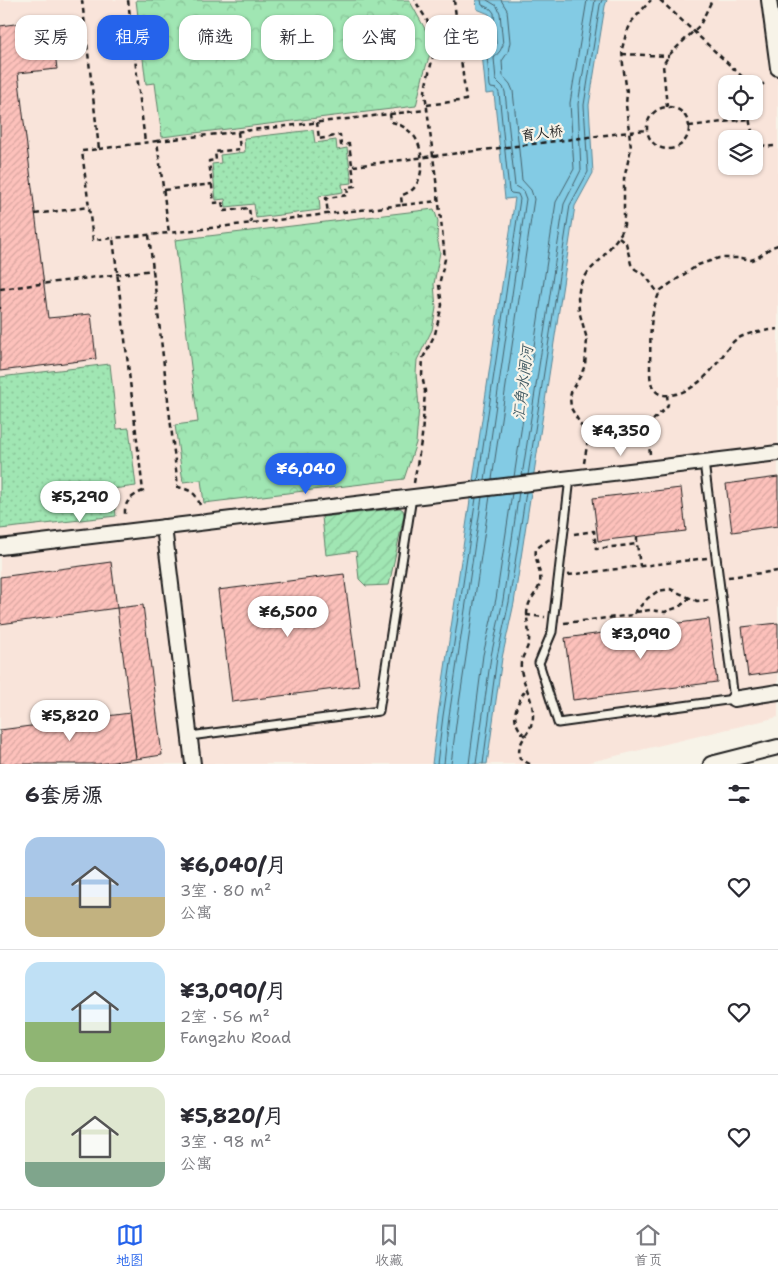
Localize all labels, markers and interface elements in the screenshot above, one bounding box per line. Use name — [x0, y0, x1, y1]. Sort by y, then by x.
chip: 买房 — [15, 15, 87, 60]
chip: 租房 — [97, 15, 169, 60]
chip: 筛选 — [179, 15, 251, 60]
chip: 新上 — [261, 15, 333, 60]
chip: 公寓 — [343, 15, 415, 60]
chip: 住宅 — [425, 15, 497, 60]
map controls — [718, 75, 763, 175]
button: locate — [718, 75, 763, 120]
street label: 育人桥 — [520, 122, 564, 144]
button: layers — [718, 130, 763, 175]
water label: 汇角水闸河 — [509, 342, 538, 421]
pin: ¥4,350 — [580, 414, 662, 457]
text: ¥4,350 — [592, 420, 650, 441]
pin: ¥6,040 — [265, 452, 347, 495]
text: ¥6,040 — [276, 458, 336, 479]
pin: ¥5,290 — [39, 480, 121, 523]
text: ¥5,290 — [51, 486, 109, 507]
pin: ¥6,500 — [247, 596, 329, 638]
text: ¥6,500 — [259, 601, 317, 622]
pin: ¥3,090 — [600, 618, 682, 660]
text: ¥3,090 — [611, 623, 671, 644]
pin: ¥5,820 — [29, 700, 111, 742]
text: ¥5,820 — [41, 705, 99, 726]
icon: filters — [725, 780, 753, 808]
text: 6套房源 — [25, 781, 103, 809]
text: ¥6,040/月 — [180, 851, 287, 879]
icon: home — [65, 857, 125, 917]
icon: heart — [725, 873, 753, 901]
text: 3室 · 80 m² — [180, 880, 271, 901]
text: 公寓 — [180, 902, 212, 923]
text: ¥3,090/月 — [180, 977, 286, 1005]
icon: home — [65, 982, 125, 1042]
icon: heart — [725, 998, 753, 1026]
text: 2室 · 56 m² — [180, 1006, 270, 1027]
text: Fangzhu Road — [180, 1027, 291, 1048]
text: ¥5,820/月 — [180, 1102, 285, 1130]
icon: home — [65, 1107, 125, 1167]
icon: heart — [725, 1123, 753, 1151]
text: 3室 · 98 m² — [180, 1131, 271, 1152]
text: 公寓 — [180, 1153, 212, 1174]
tab: 地图 — [116, 1221, 144, 1269]
tab: 收藏 — [375, 1221, 403, 1269]
tab: 首页 — [634, 1221, 662, 1269]

